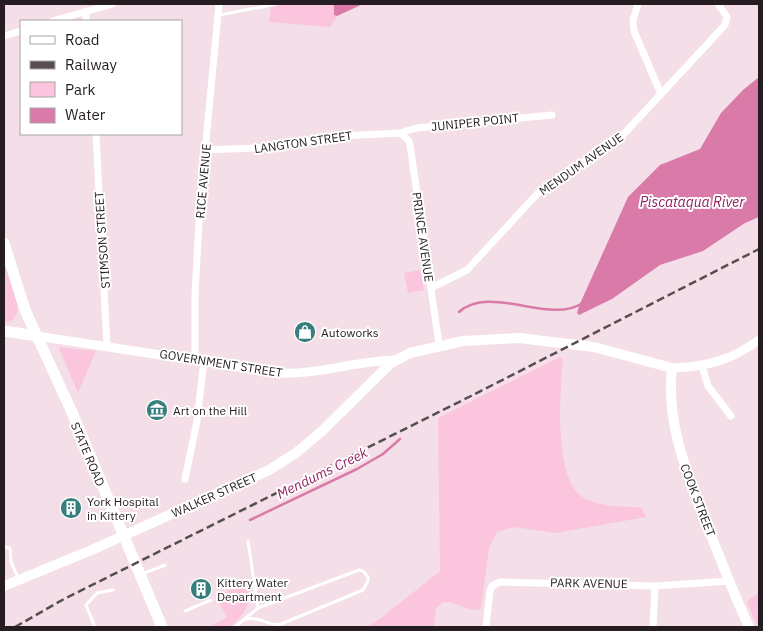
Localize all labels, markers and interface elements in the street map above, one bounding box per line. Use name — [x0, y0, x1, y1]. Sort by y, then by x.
legend — [20, 20, 182, 135]
text: Road — [65, 30, 100, 49]
text: Railway — [65, 55, 118, 74]
text: Park — [65, 80, 95, 99]
text: Water — [65, 105, 106, 124]
street label: JUNIPER POINT — [430, 110, 520, 134]
street label: LANGTON STREET — [253, 128, 353, 156]
street label: MENDUM AVENUE — [536, 129, 626, 199]
street label: RICE AVENUE — [192, 143, 214, 219]
street label: STIMSON STREET — [91, 191, 113, 289]
street label: PRINCE AVENUE — [409, 191, 437, 283]
water label: Piscataqua River — [640, 193, 745, 211]
shop icon: Autoworks — [293, 320, 317, 344]
place label: Autoworks — [321, 325, 379, 340]
street label: GOVERNMENT STREET — [158, 346, 284, 380]
museum icon: Art on the Hill — [145, 398, 169, 422]
place label: Art on the Hill — [173, 403, 247, 418]
street label: STATE ROAD — [68, 420, 108, 488]
water label: Mendums Creek — [274, 443, 371, 503]
street label: COOK STREET — [677, 461, 719, 539]
street label: WALKER STREET — [169, 469, 259, 520]
place label: York Hospital in Kittery — [87, 494, 159, 523]
building icon: York Hospital in Kittery — [59, 496, 83, 520]
place label: Kittery Water Department — [217, 575, 289, 604]
street label: PARK AVENUE — [550, 575, 628, 591]
building icon: Kittery Water Department — [189, 577, 213, 601]

